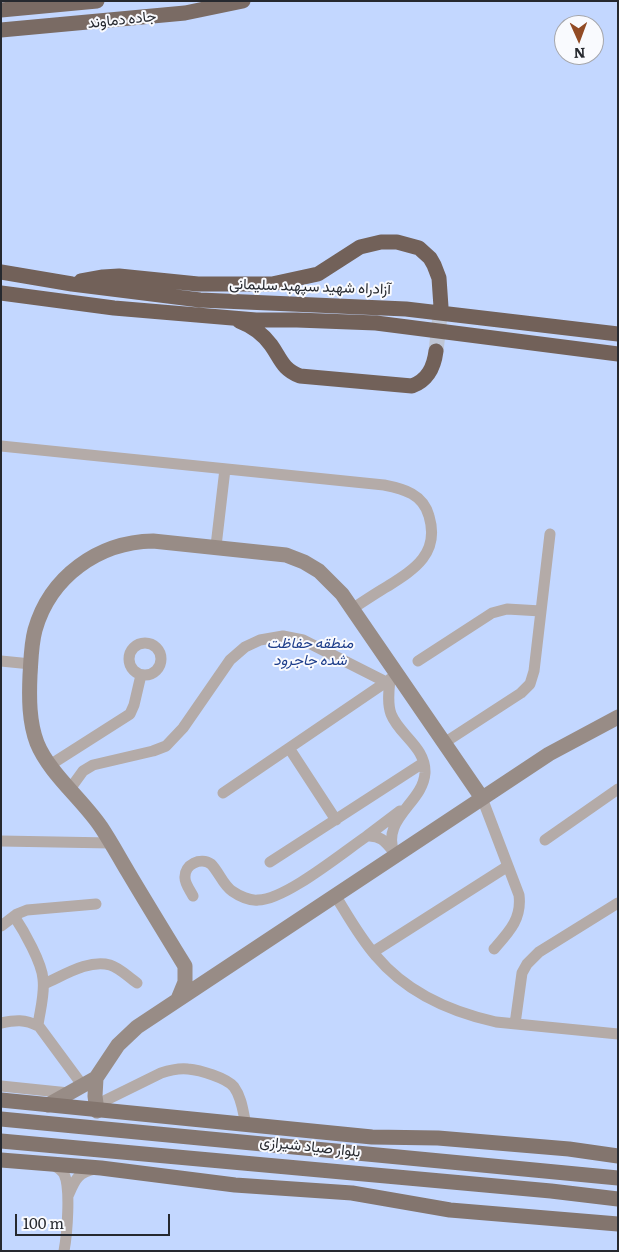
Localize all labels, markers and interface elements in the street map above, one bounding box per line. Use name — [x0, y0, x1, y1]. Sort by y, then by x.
street label: جاده دماوند — [87, 7, 157, 33]
north arrow — [554, 15, 604, 65]
text: N — [573, 44, 586, 64]
street label: آزادراه شهید سپهبد سلیمانی — [229, 275, 391, 299]
park label: منطقه حفاظت شده جاجرود — [267, 635, 353, 670]
street label: بلوار صیاد شیرازی — [259, 1133, 361, 1161]
scale bar — [18, 1204, 172, 1236]
text: 100 m — [23, 1211, 64, 1234]

